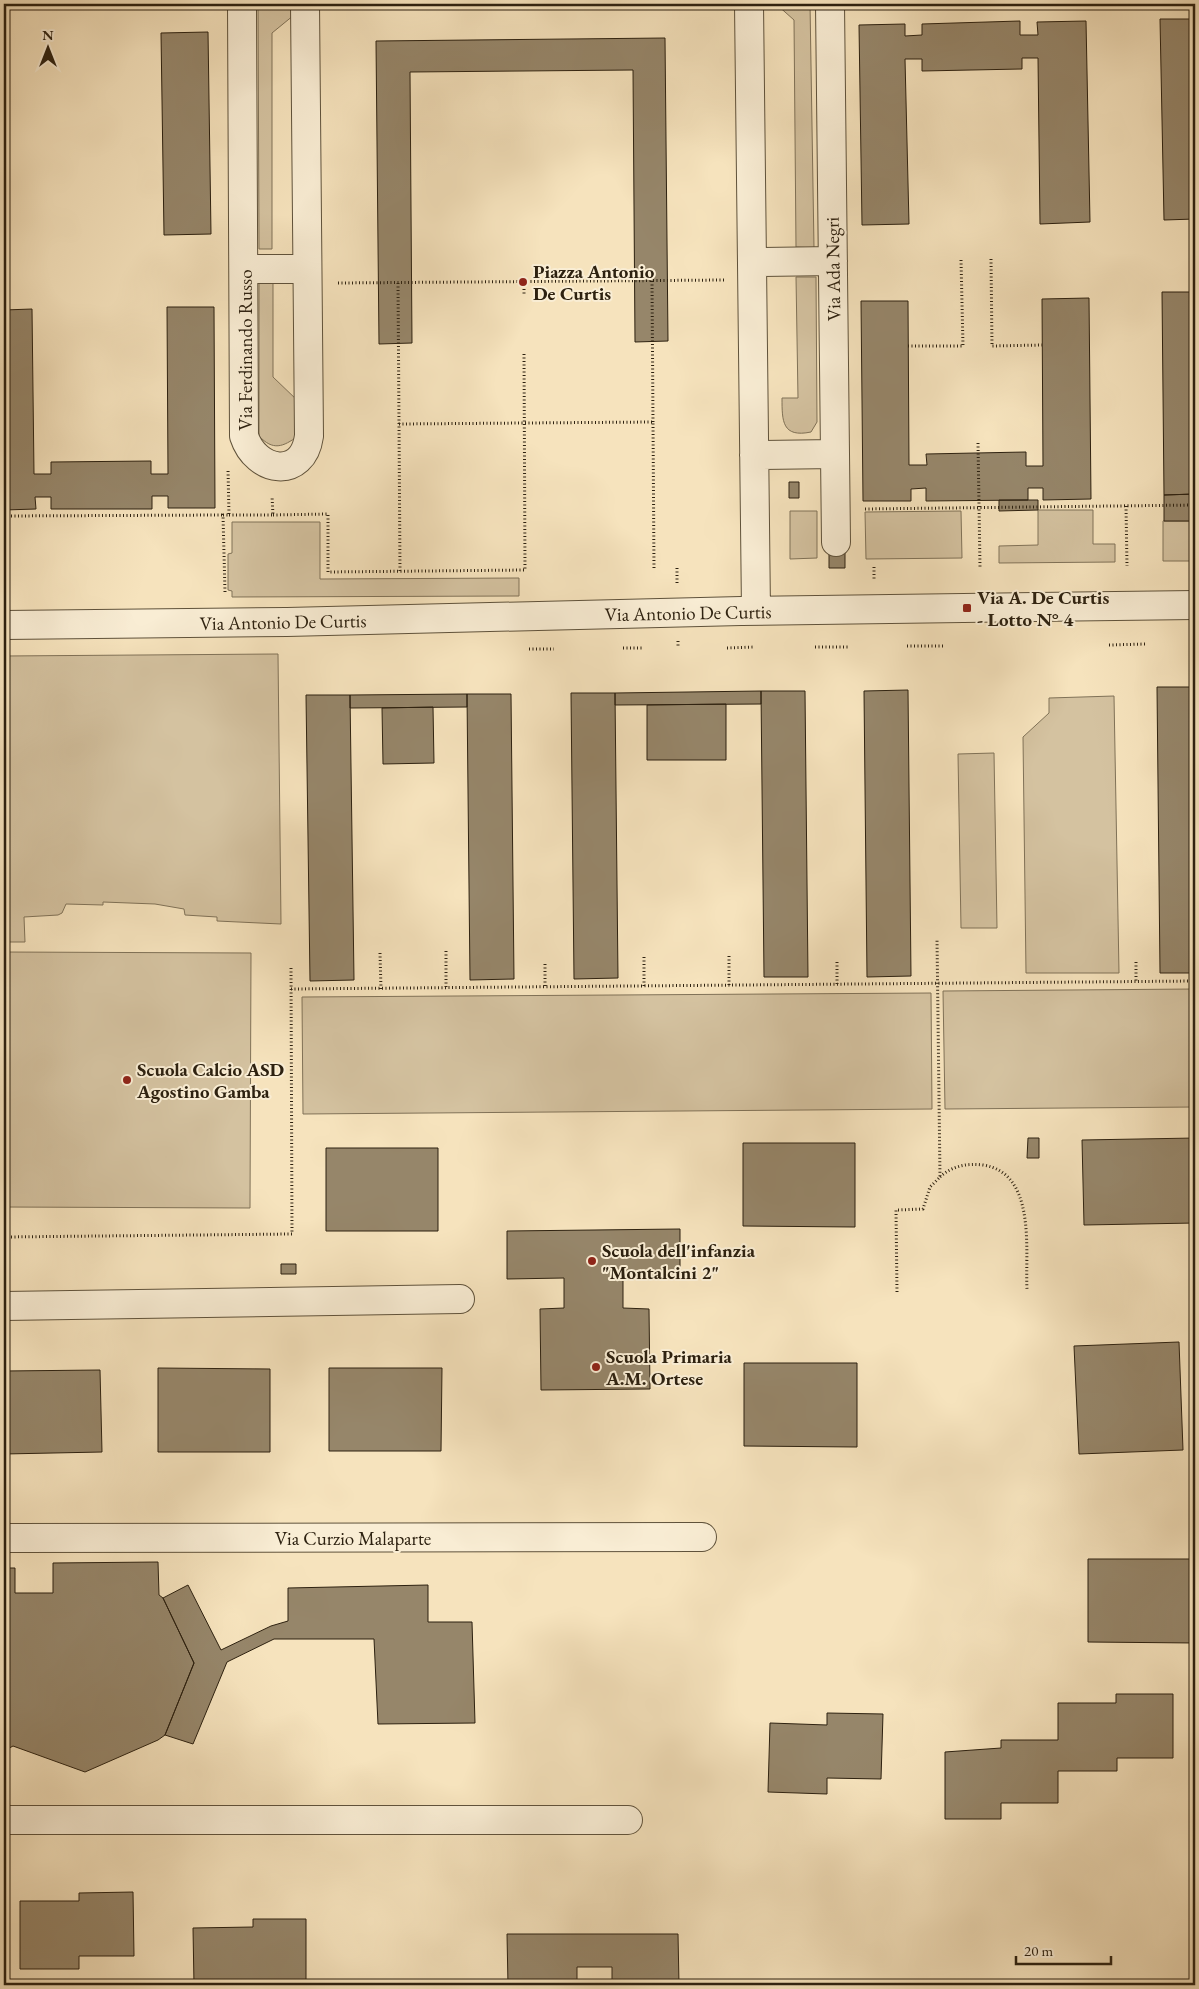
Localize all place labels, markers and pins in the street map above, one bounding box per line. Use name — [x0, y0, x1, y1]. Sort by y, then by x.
place label: Piazza Antonio De Curtis — [533, 259, 655, 306]
marker: Piazza Antonio De Curtis — [517, 276, 529, 288]
place label: Via A. De Curtis - Lotto N° 4 — [977, 585, 1109, 632]
marker: Via A. De Curtis - Lotto N° 4 — [961, 602, 973, 614]
place label: Scuola Calcio ASD Agostino Gamba — [136, 1057, 285, 1104]
marker: Scuola Calcio ASD Agostino Gamba — [121, 1074, 133, 1086]
place label: Scuola dell'infanzia "Montalcini 2" — [602, 1238, 756, 1285]
marker: Scuola dell'infanzia "Montalcini 2" — [586, 1255, 598, 1267]
place label: Scuola Primaria A.M. Ortese — [605, 1344, 733, 1391]
marker: Scuola Primaria A.M. Ortese — [590, 1361, 602, 1373]

